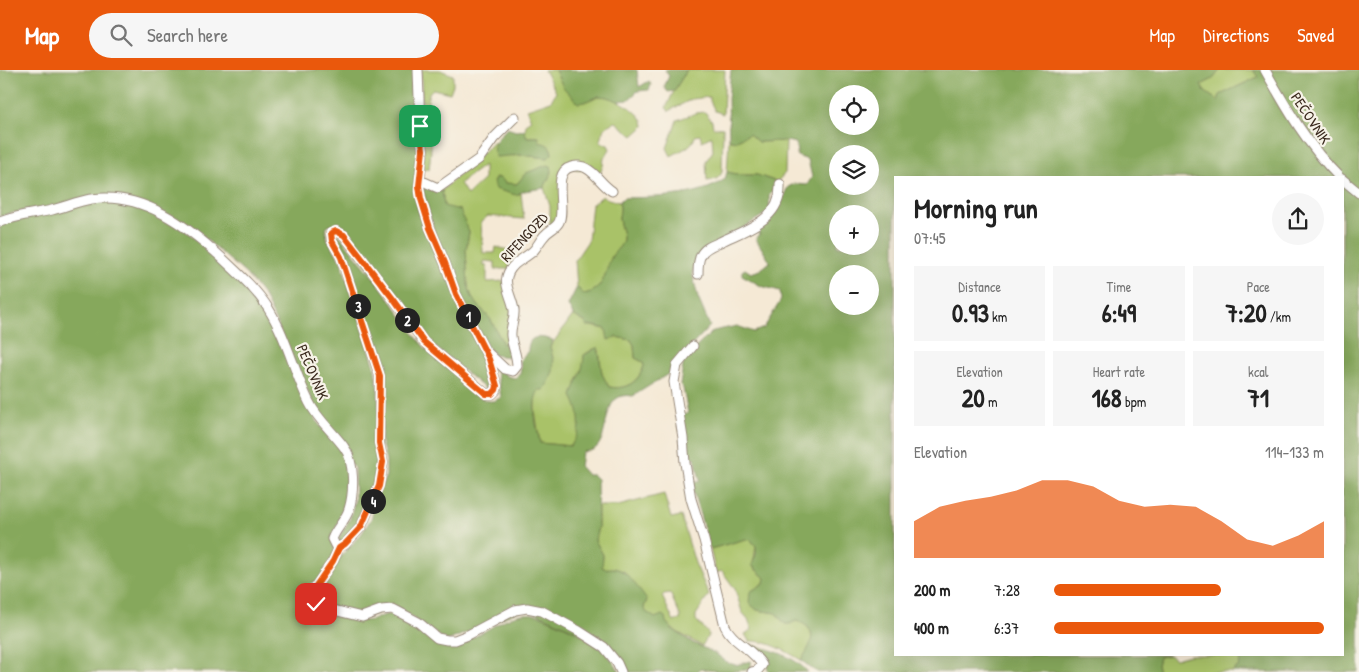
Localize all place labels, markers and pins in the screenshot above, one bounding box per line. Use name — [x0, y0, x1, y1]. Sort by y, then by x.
pin — [399, 105, 441, 147]
pin: 3 — [346, 294, 370, 318]
pin: 1 — [456, 304, 480, 328]
pin: 2 — [394, 308, 420, 332]
pin: 4 — [360, 488, 386, 514]
pin — [295, 583, 337, 625]

